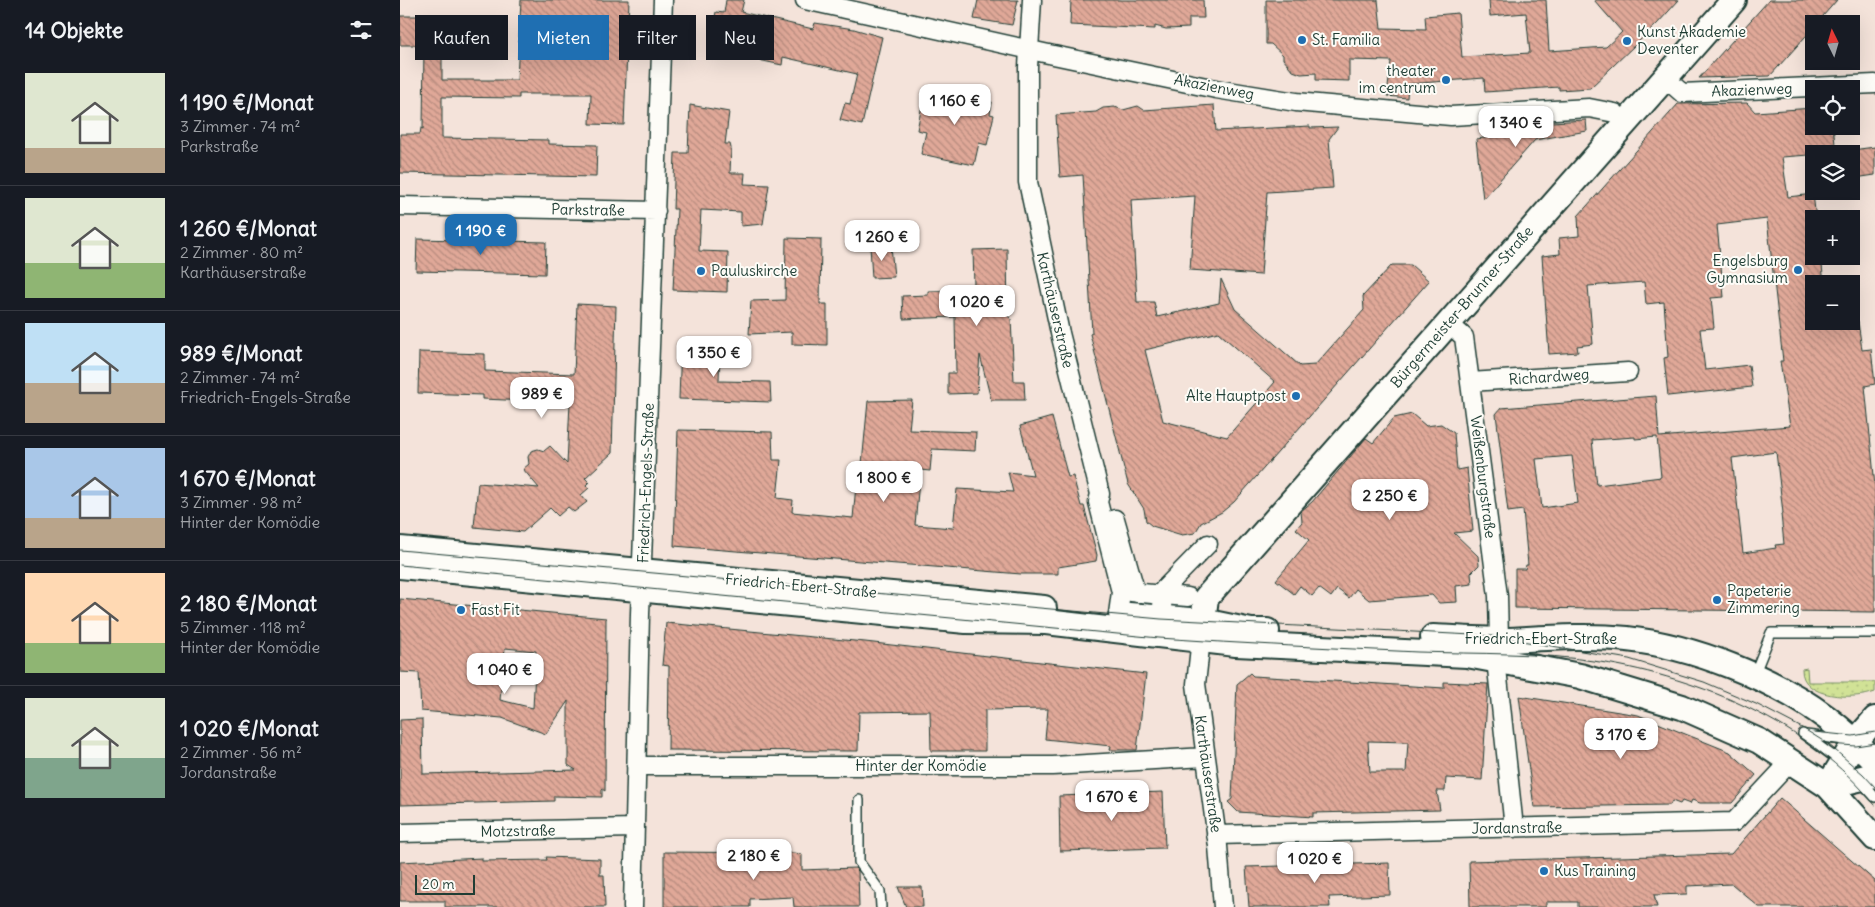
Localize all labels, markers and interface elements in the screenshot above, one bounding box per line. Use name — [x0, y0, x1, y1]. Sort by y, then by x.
chip: Kaufen — [415, 15, 508, 60]
chip: Mieten — [518, 15, 609, 60]
chip: Filter — [619, 15, 696, 60]
chip: Neu — [706, 15, 774, 60]
north arrow — [1805, 15, 1860, 70]
map controls — [1805, 15, 1860, 330]
icon: filters — [347, 16, 375, 44]
text: 14 Objekte — [25, 17, 123, 44]
place label: Kunst Akademie Deventer — [1637, 22, 1746, 58]
place label: St. Familia — [1312, 30, 1380, 49]
marker: St. Familia — [1296, 34, 1308, 46]
marker: Kunst Akademie Deventer — [1621, 35, 1633, 47]
place label: theater im centrum — [1359, 61, 1436, 97]
street label: Akazienweg — [1172, 69, 1256, 104]
marker: theater im centrum — [1440, 74, 1452, 86]
street label: Akazienweg — [1711, 79, 1793, 100]
button: locate — [1805, 80, 1860, 135]
pin: 1 160 € — [909, 84, 1001, 126]
text: 1 190 €/Monat — [180, 89, 314, 116]
text: 1 160 € — [930, 90, 980, 110]
icon: home — [65, 93, 125, 153]
pin: 1 340 € — [1470, 106, 1562, 148]
text: 1 340 € — [1489, 112, 1543, 132]
text: 3 Zimmer · 74 m² — [180, 116, 301, 136]
text: Parkstraße — [180, 136, 259, 156]
button: layers — [1805, 145, 1860, 200]
street label: Parkstraße — [551, 199, 625, 220]
button: + — [1805, 210, 1860, 265]
pin: 1 190 € — [435, 214, 527, 256]
text: 1 260 €/Monat — [180, 215, 317, 242]
icon: home — [65, 218, 125, 278]
text: 1 190 € — [456, 220, 506, 240]
pin: 1 260 € — [836, 220, 928, 262]
street label: Bürgermeister-Brunner-Straße — [1386, 222, 1537, 392]
text: 1 260 € — [856, 226, 908, 246]
text: 2 Zimmer · 80 m² — [180, 242, 303, 262]
street label: Karthäuserstraße — [1033, 250, 1078, 370]
place label: Engelsburg Gymnasium — [1706, 251, 1788, 287]
place label: Pauluskirche — [711, 261, 797, 280]
text: Karthäuserstraße — [180, 262, 306, 282]
marker: Engelsburg Gymnasium — [1792, 264, 1804, 276]
marker: Pauluskirche — [695, 265, 707, 277]
button: − — [1805, 275, 1860, 330]
pin: 1 020 € — [931, 284, 1023, 327]
text: 1 020 € — [950, 291, 1004, 311]
pin: 1 350 € — [668, 336, 760, 378]
text: 989 €/Monat — [180, 340, 302, 367]
text: 1 350 € — [687, 342, 741, 362]
icon: home — [65, 343, 125, 403]
street label: Richardweg — [1508, 364, 1590, 389]
text: 2 Zimmer · 74 m² — [180, 367, 300, 387]
pin: 989 € — [507, 376, 577, 419]
text: 989 € — [521, 383, 563, 403]
place label: Alte Hauptpost — [1186, 386, 1286, 405]
text: Friedrich-Engels-Straße — [180, 387, 351, 407]
marker: Alte Hauptpost — [1290, 390, 1302, 402]
street label: Friedrich-Engels-Straße — [633, 403, 658, 563]
street label: Weißenburgstraße — [1467, 415, 1500, 539]
pin: 1 800 € — [838, 460, 930, 503]
text: 1 670 €/Monat — [180, 465, 316, 492]
text: 1 800 € — [857, 467, 911, 487]
icon: home — [65, 468, 125, 528]
pin: 2 250 € — [1344, 478, 1436, 521]
text: 2 250 € — [1362, 485, 1418, 505]
text: 3 Zimmer · 98 m² — [180, 492, 302, 512]
text: Hinter der Komödie — [180, 512, 320, 532]
street label: Friedrich-Ebert-Straße — [724, 569, 878, 602]
place label: Papeterie Zimmering — [1727, 581, 1800, 617]
text: 2 180 €/Monat — [180, 590, 317, 617]
icon: home — [65, 593, 125, 653]
marker: Papeterie Zimmering — [1711, 594, 1723, 606]
place label: Fast Fit — [471, 600, 520, 619]
marker: Fast Fit — [455, 604, 467, 616]
text: 5 Zimmer · 118 m² — [180, 617, 306, 637]
street label: Friedrich-Ebert-Straße — [1465, 629, 1617, 648]
text: Hinter der Komödie — [180, 637, 320, 657]
pin: 1 040 € — [459, 652, 551, 695]
text: 1 040 € — [478, 659, 532, 679]
street label: Karthäuserstraße — [1191, 714, 1226, 834]
text: 1 020 €/Monat — [180, 715, 319, 742]
icon: home — [65, 718, 125, 778]
pin: 3 170 € — [1575, 718, 1667, 760]
text: 3 170 € — [1595, 724, 1647, 744]
text: 2 Zimmer · 56 m² — [180, 742, 302, 762]
street label: Hinter der Komödie — [855, 756, 987, 775]
text: Jordanstraße — [180, 762, 277, 782]
pin: 1 670 € — [1066, 780, 1158, 822]
text: 1 670 € — [1086, 786, 1138, 806]
street label: Jordanstraße — [1471, 817, 1563, 838]
street label: Motzstraße — [480, 820, 556, 841]
pin: 2 180 € — [708, 838, 800, 881]
pin: 1 020 € — [1269, 842, 1361, 884]
text: 2 180 € — [728, 845, 780, 865]
text: 1 020 € — [1288, 848, 1342, 868]
place label: Kus Training — [1554, 861, 1636, 880]
marker: Kus Training — [1538, 865, 1550, 877]
scale bar — [415, 872, 475, 895]
text: 20 m — [422, 875, 455, 893]

